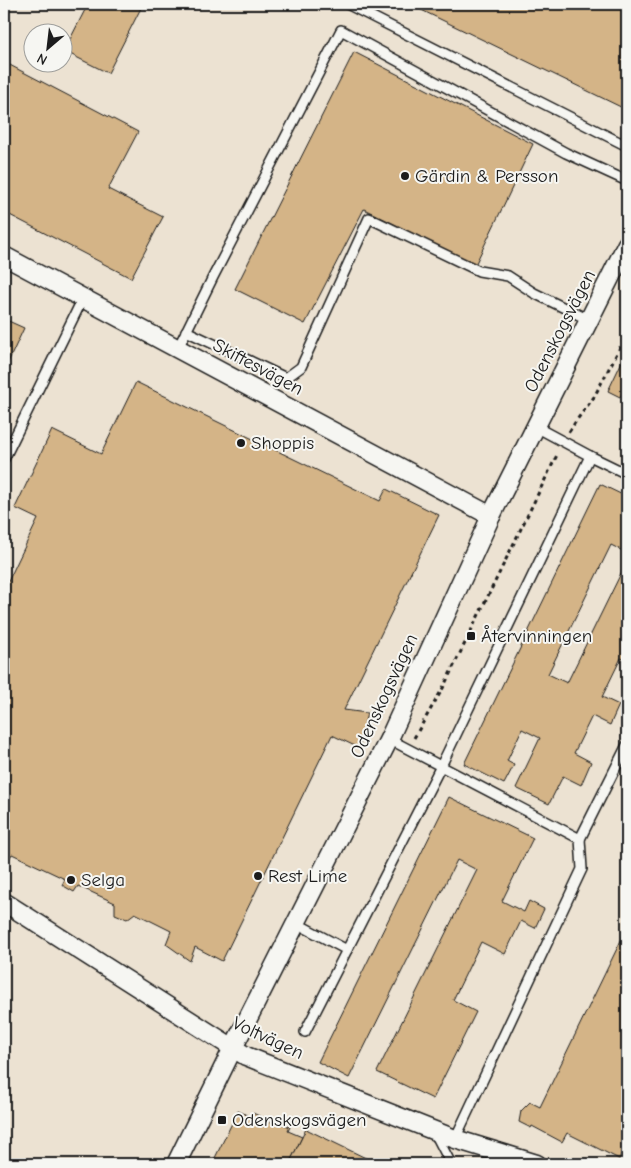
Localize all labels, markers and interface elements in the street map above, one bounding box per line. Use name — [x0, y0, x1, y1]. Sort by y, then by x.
north arrow — [22, 22, 72, 72]
text: N — [34, 49, 50, 69]
place label: Gärdin & Persson — [415, 165, 558, 187]
marker: Gärdin & Persson — [399, 170, 411, 182]
street label: Odenskogsvägen — [520, 266, 600, 396]
street label: Skiftesvägen — [209, 334, 307, 400]
place label: Shoppis — [251, 432, 314, 454]
marker: Shoppis — [235, 437, 247, 449]
place label: Återvinningen — [481, 625, 592, 647]
street label: Odenskogsvägen — [346, 630, 422, 762]
marker: Återvinningen — [465, 630, 477, 642]
place label: Rest Lime — [268, 865, 347, 887]
place label: Selga — [81, 869, 125, 891]
marker: Rest Lime — [252, 870, 264, 882]
marker: Selga — [65, 874, 77, 886]
street label: Voltvägen — [229, 1012, 307, 1064]
place label: Odenskogsvägen — [232, 1109, 367, 1131]
marker: Odenskogsvägen — [216, 1114, 228, 1126]

